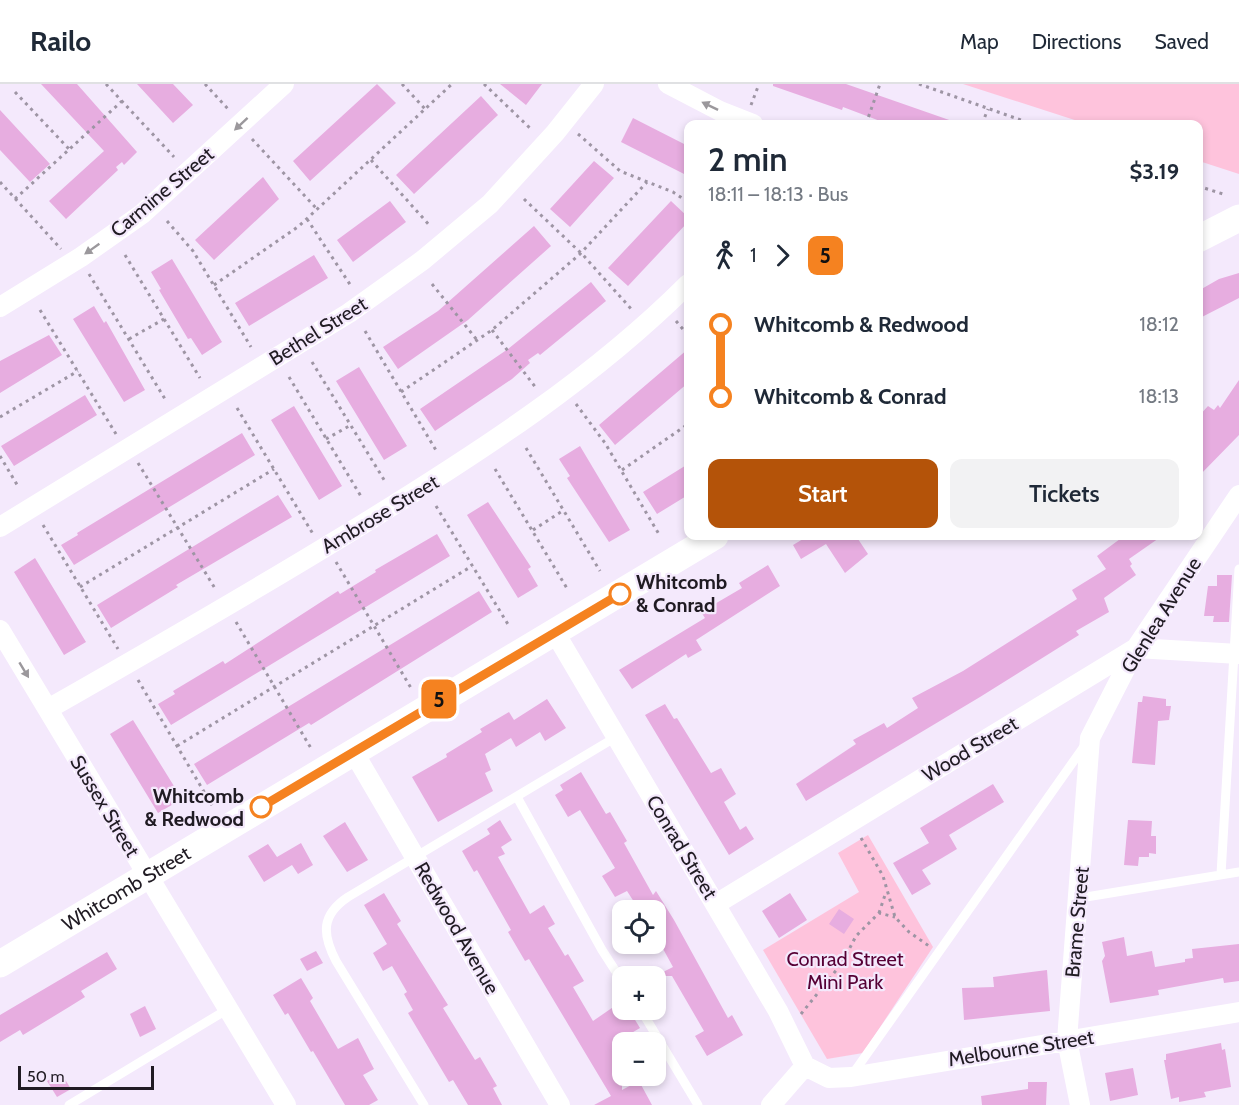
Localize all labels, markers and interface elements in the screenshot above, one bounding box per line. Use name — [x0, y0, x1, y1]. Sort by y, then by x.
text: Railo — [30, 24, 91, 58]
text: Map — [960, 29, 999, 54]
text: Directions — [1032, 29, 1121, 54]
text: Saved — [1154, 29, 1209, 54]
one-way arrow — [701, 102, 718, 111]
one-way arrow — [234, 117, 249, 130]
text: 2 min — [708, 139, 787, 179]
street label: Carmine Street — [106, 142, 219, 242]
text: $3.19 — [1129, 158, 1179, 185]
text: 18:11 – 18:13 · Bus — [708, 182, 848, 206]
icon: walk — [708, 239, 741, 272]
icon: forward — [766, 239, 799, 272]
one-way arrow — [84, 243, 100, 254]
text: 1 — [750, 243, 757, 267]
text: 5 — [820, 243, 831, 268]
street label: Bethel Street — [265, 291, 371, 370]
text: Whitcomb & Redwood — [754, 311, 969, 338]
text: 18:12 — [1139, 312, 1179, 336]
text: Whitcomb & Conrad — [754, 383, 947, 410]
text: 18:13 — [1139, 384, 1179, 408]
button: Start — [708, 459, 938, 528]
button: Tickets — [950, 459, 1179, 528]
street label: Ambrose Street — [317, 469, 443, 558]
street label: Glenlea Avenue — [1116, 553, 1206, 677]
place label: Whitcomb & Conrad — [636, 570, 727, 617]
marker: Whitcomb & Conrad — [609, 583, 631, 605]
one-way arrow — [19, 662, 29, 679]
line badge: 5 — [420, 680, 458, 718]
text: 5 — [433, 687, 445, 712]
street label: Wood Street — [918, 711, 1022, 787]
street label: Sussex Street — [65, 751, 145, 861]
place label: Whitcomb & Redwood — [144, 784, 244, 831]
street label: Conrad Street — [642, 791, 723, 904]
marker: Whitcomb & Redwood — [250, 796, 272, 818]
street label: Whitcomb Street — [58, 841, 195, 936]
street label: Redwood Avenue — [409, 858, 505, 998]
street label: Brame Street — [1060, 865, 1094, 978]
map controls — [612, 900, 666, 1086]
button: locate — [612, 900, 666, 954]
park label: Conrad Street Mini Park — [787, 947, 904, 994]
button: + — [612, 966, 666, 1020]
street label: Melbourne Street — [946, 1025, 1096, 1071]
button: − — [612, 1032, 666, 1086]
scale bar — [18, 1063, 154, 1090]
text: 50 m — [27, 1067, 64, 1086]

